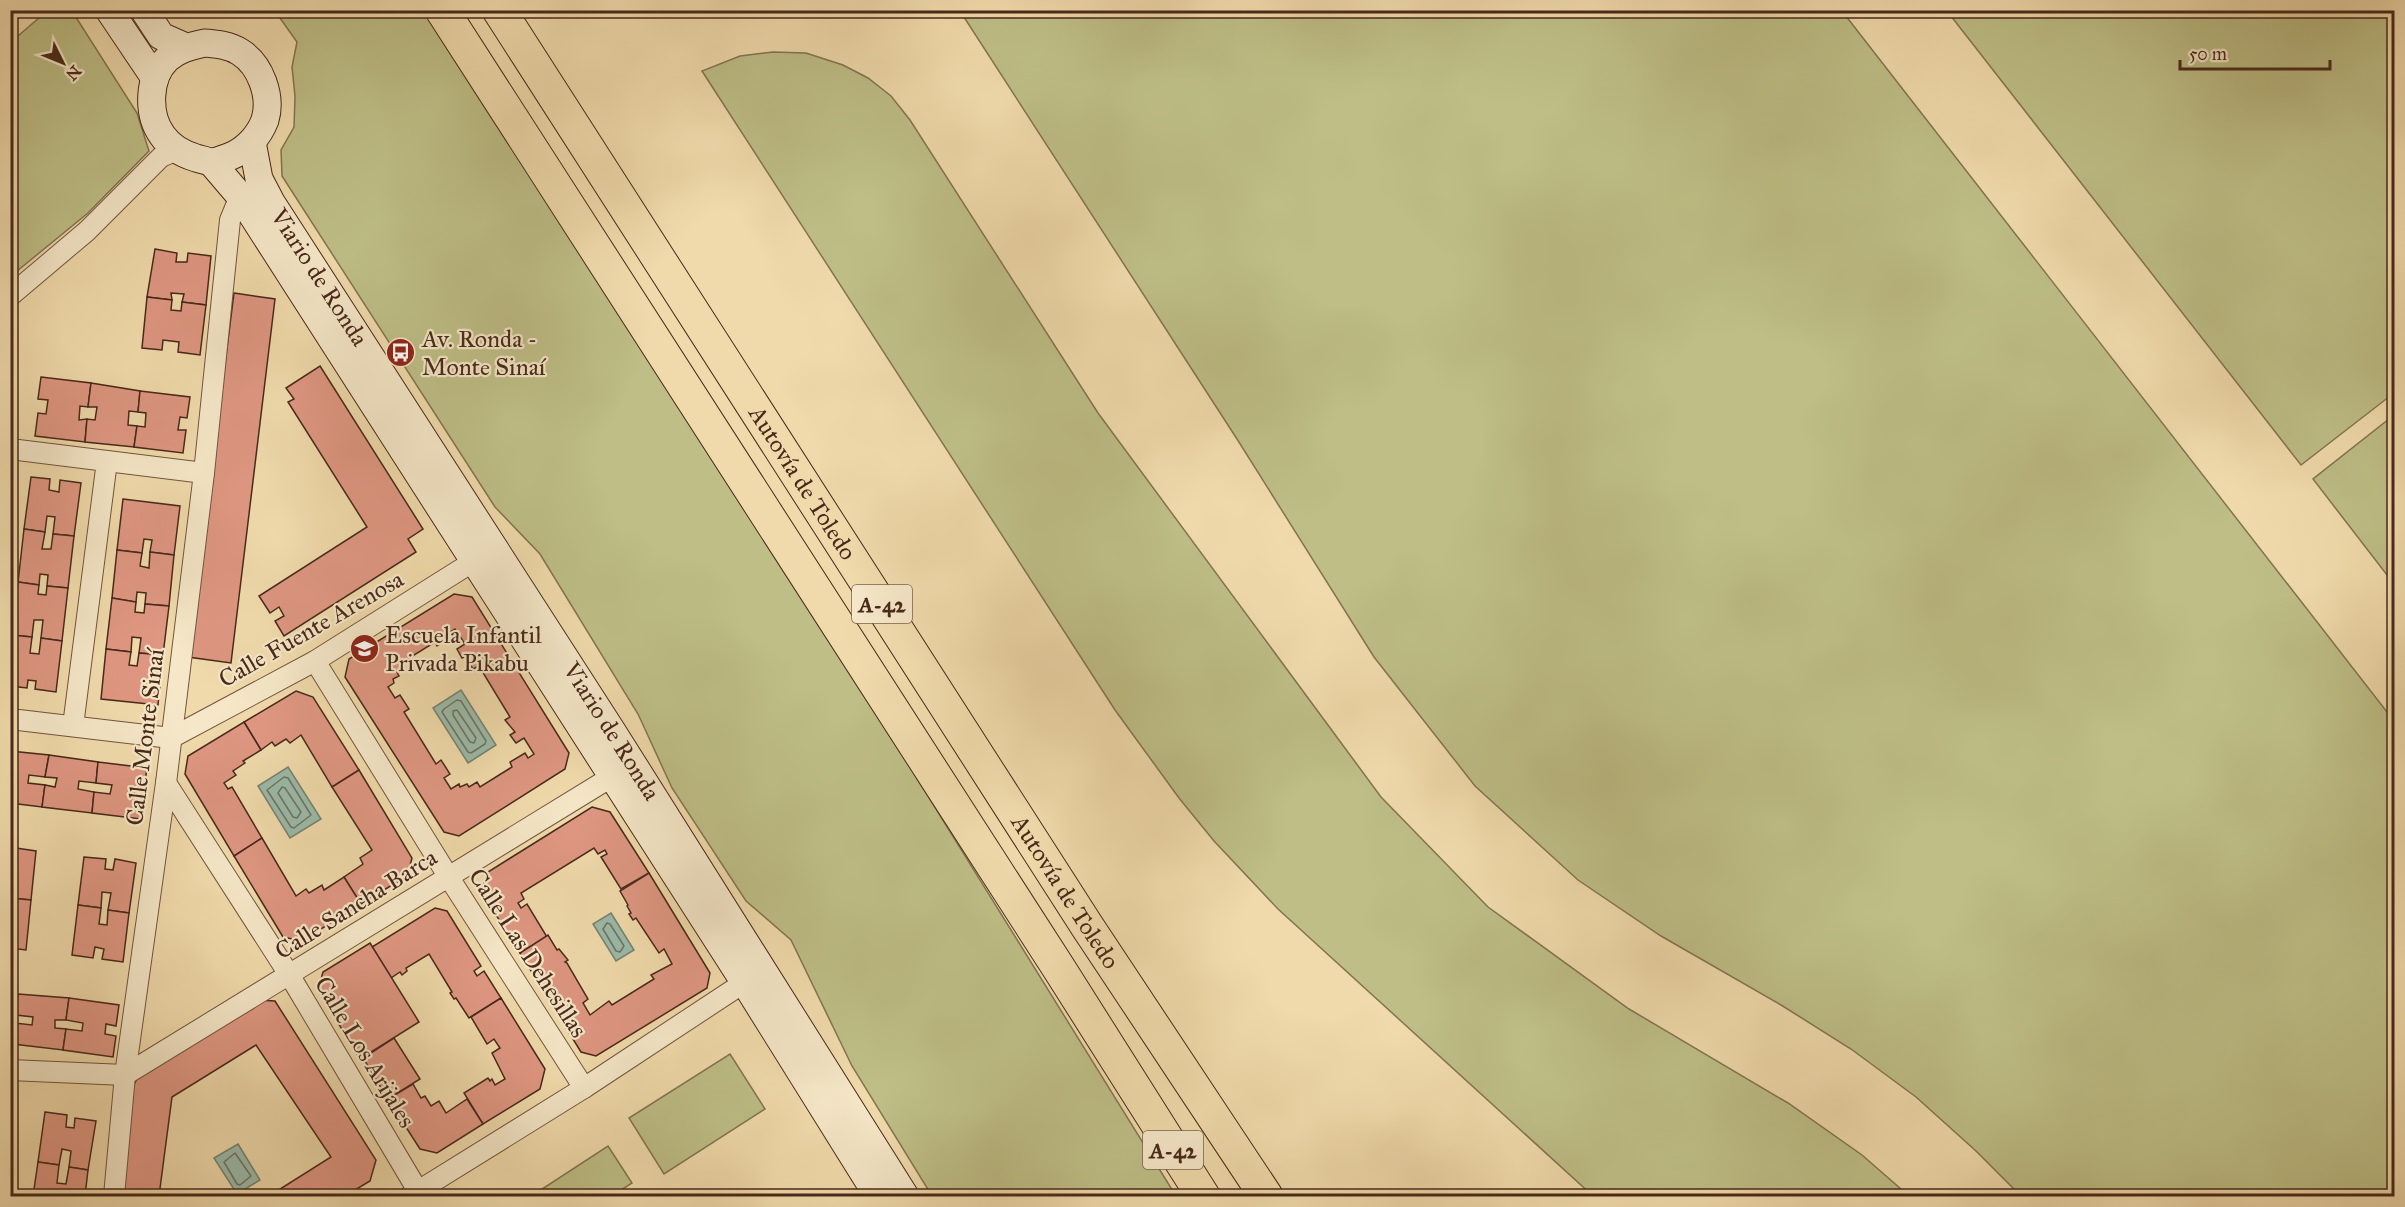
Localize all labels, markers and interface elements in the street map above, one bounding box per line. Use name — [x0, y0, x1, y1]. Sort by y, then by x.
north arrow — [33, 33, 93, 93]
scale bar — [2180, 33, 2330, 71]
text: 50 m — [2189, 43, 2227, 65]
text: N — [62, 61, 85, 85]
street label: Viario de Ronda — [264, 202, 375, 352]
place label: Av. Ronda - Monte Sinaí — [421, 324, 547, 382]
bus stop icon: Av. Ronda - Monte Sinaí — [385, 337, 417, 369]
street label: Autovía de Toledo — [742, 399, 863, 566]
street label: Calle Fuente Arenosa — [213, 563, 410, 694]
road number: A-42 — [852, 585, 912, 623]
place label: Escuela Infantil Privada Pikabu — [385, 620, 542, 678]
school or university icon: Escuela Infantil Privada Pikabu — [348, 633, 380, 665]
street label: Calle Monte Sinaí — [119, 645, 171, 827]
street label: Viario de Ronda — [556, 656, 667, 806]
street label: Autovía de Toledo — [1004, 808, 1126, 974]
street label: Calle Sancha Barca — [269, 842, 443, 966]
street label: Calle Las Dehesillas — [462, 863, 594, 1043]
street label: Calle Los Arijales — [308, 971, 422, 1133]
road number: A-42 — [1143, 1131, 1203, 1169]

